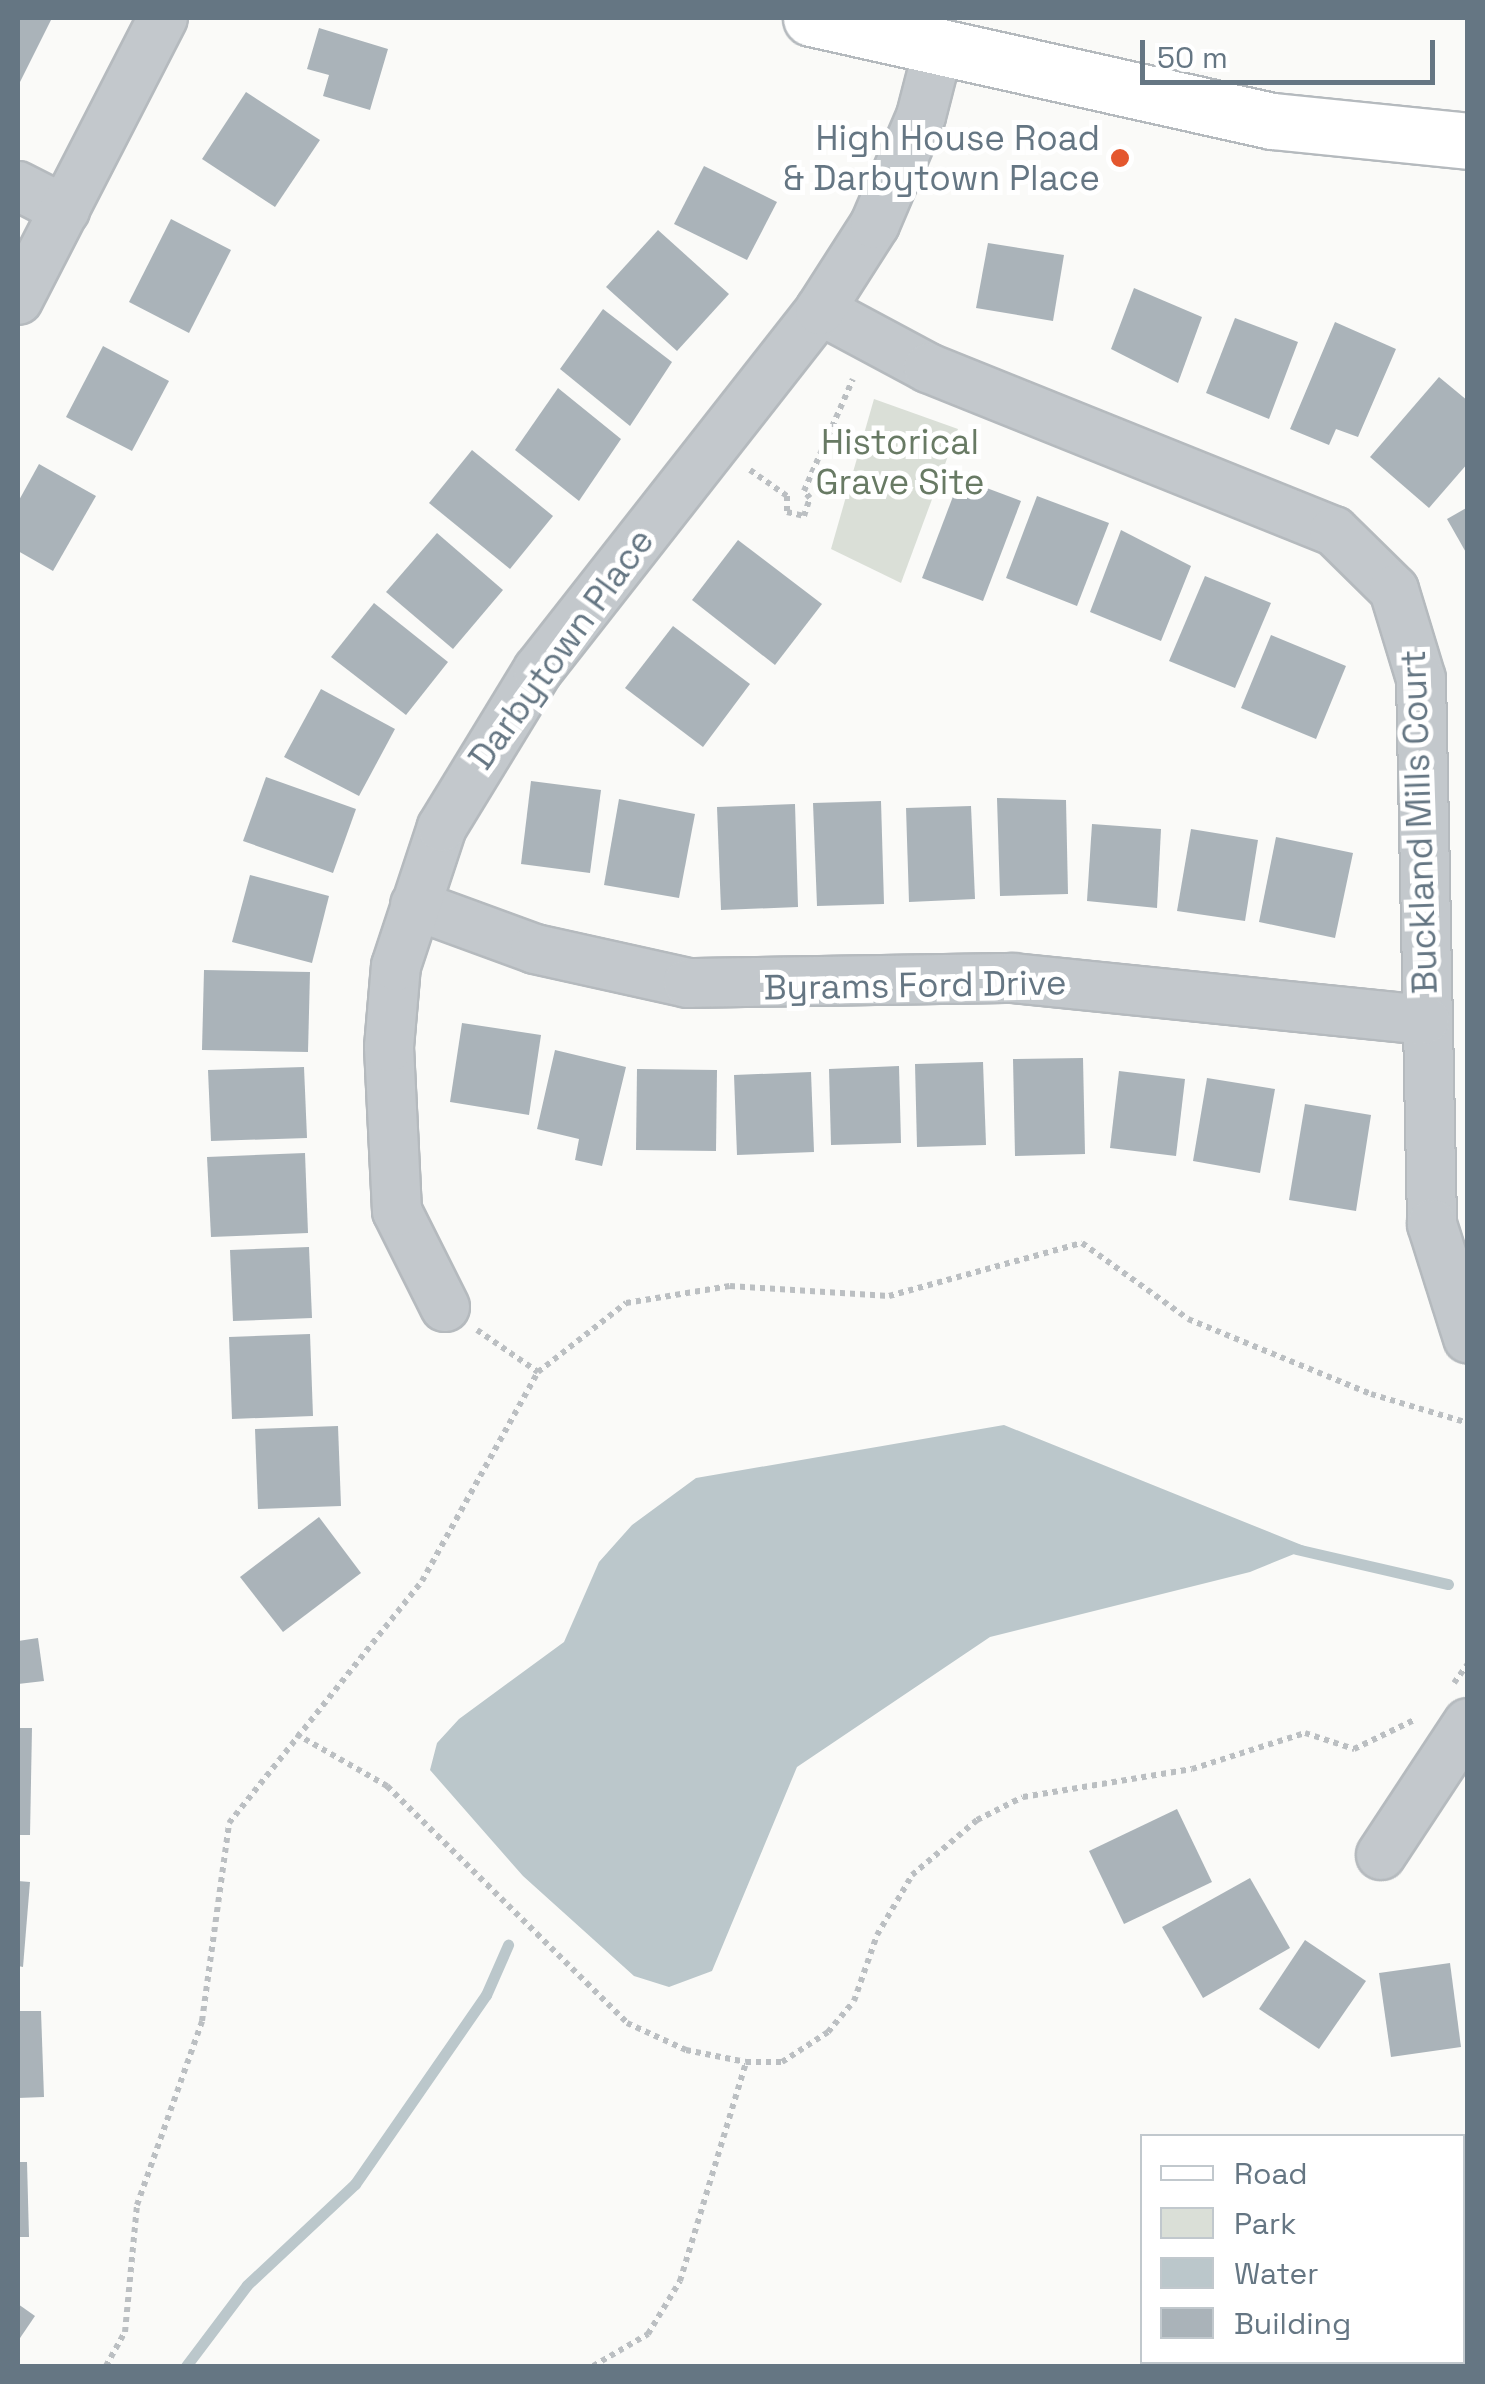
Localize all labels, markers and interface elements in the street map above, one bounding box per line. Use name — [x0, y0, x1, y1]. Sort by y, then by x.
scale bar — [1145, 20, 1440, 82]
text: 50 m — [1157, 38, 1228, 77]
place label: High House Road & Darbytown Place — [783, 117, 1100, 199]
marker: High House Road & Darbytown Place — [1109, 147, 1131, 169]
park label: Historical Grave Site — [816, 421, 984, 503]
street label: Darbytown Place — [460, 521, 662, 777]
street label: Buckland Mills Court — [1392, 649, 1446, 995]
street label: Byrams Ford Drive — [763, 961, 1067, 1009]
legend — [1140, 2134, 1465, 2364]
text: Road — [1234, 2154, 1308, 2193]
text: Park — [1234, 2204, 1296, 2243]
text: Water — [1234, 2254, 1319, 2293]
text: Building — [1234, 2304, 1351, 2343]

